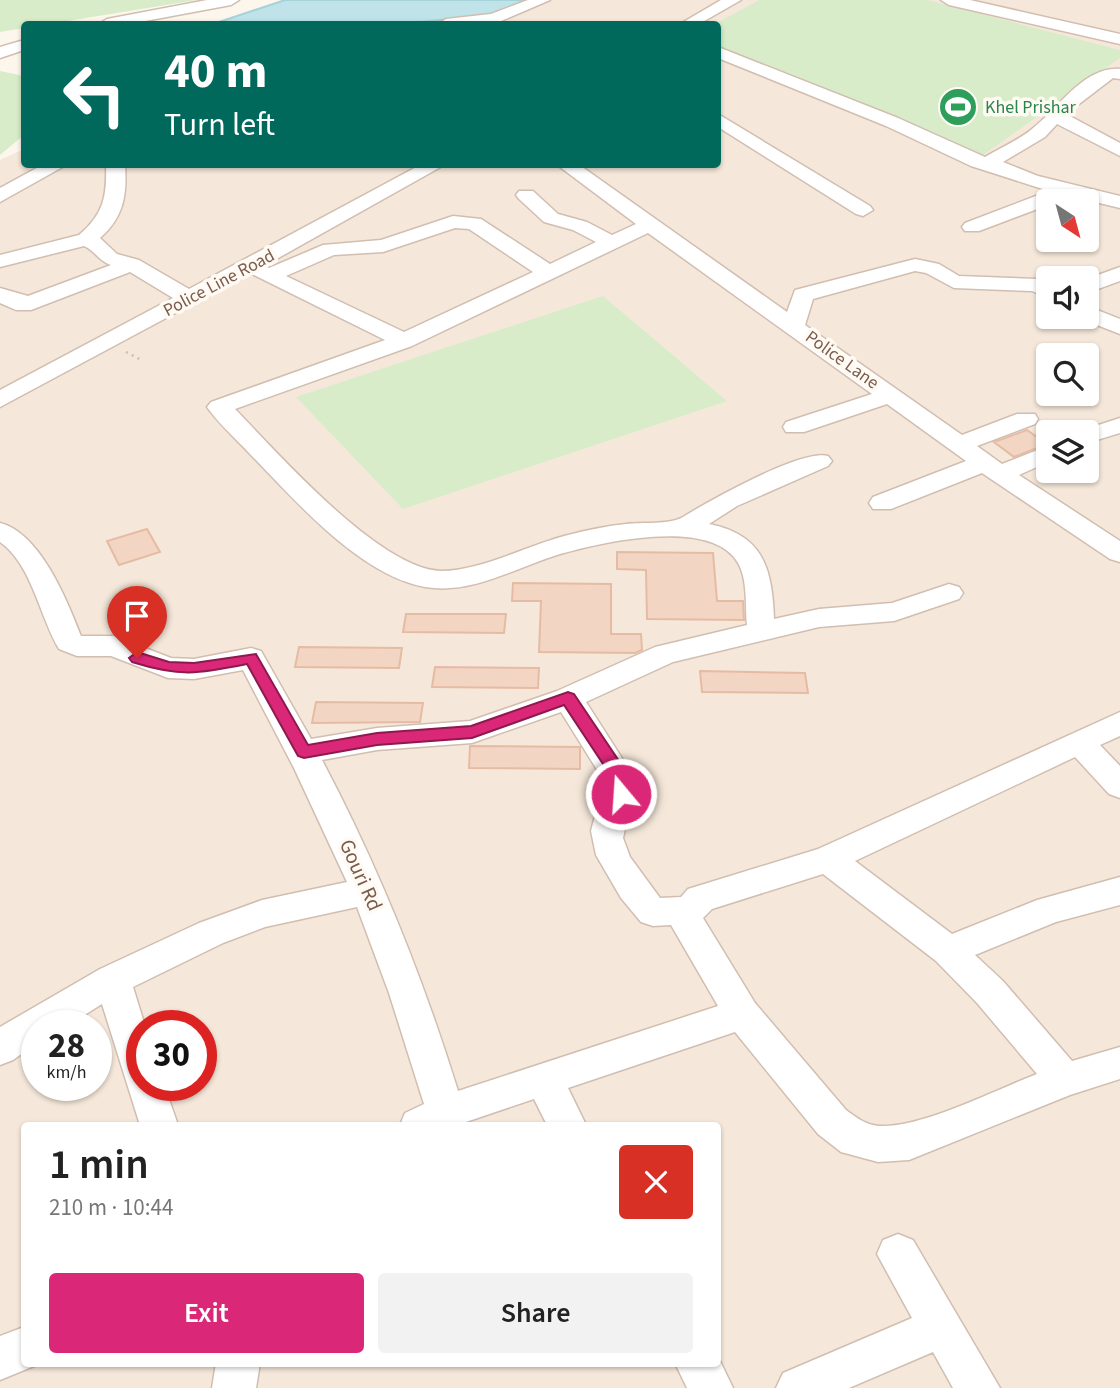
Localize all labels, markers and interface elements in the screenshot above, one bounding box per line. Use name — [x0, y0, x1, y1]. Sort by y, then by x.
text: 40 m — [164, 37, 268, 107]
icon: left — [49, 49, 140, 140]
sports icon: Khel Prishar — [937, 86, 979, 128]
place label: Khel Prishar — [985, 95, 1077, 120]
text: Turn left — [164, 102, 275, 148]
north arrow — [1036, 189, 1099, 252]
map controls — [1036, 189, 1099, 483]
street label: Police Line Road — [159, 243, 279, 323]
button: sound — [1036, 266, 1099, 329]
street label: Police Lane — [800, 325, 884, 395]
button: search — [1036, 343, 1099, 406]
button: layers — [1036, 420, 1099, 483]
pin — [107, 586, 167, 658]
icon: arrive — [118, 597, 156, 635]
position arrow — [584, 757, 658, 831]
street label: Gouri Rd — [332, 834, 390, 916]
speed limit sign: 30 — [126, 1010, 217, 1101]
text: 28 — [48, 1021, 85, 1071]
text: km/h — [47, 1060, 86, 1085]
text: 1 min — [49, 1135, 149, 1195]
button: close — [619, 1145, 693, 1219]
text: 210 m · 10:44 — [49, 1191, 173, 1224]
button: Exit — [49, 1273, 364, 1353]
button: Share — [378, 1273, 693, 1353]

